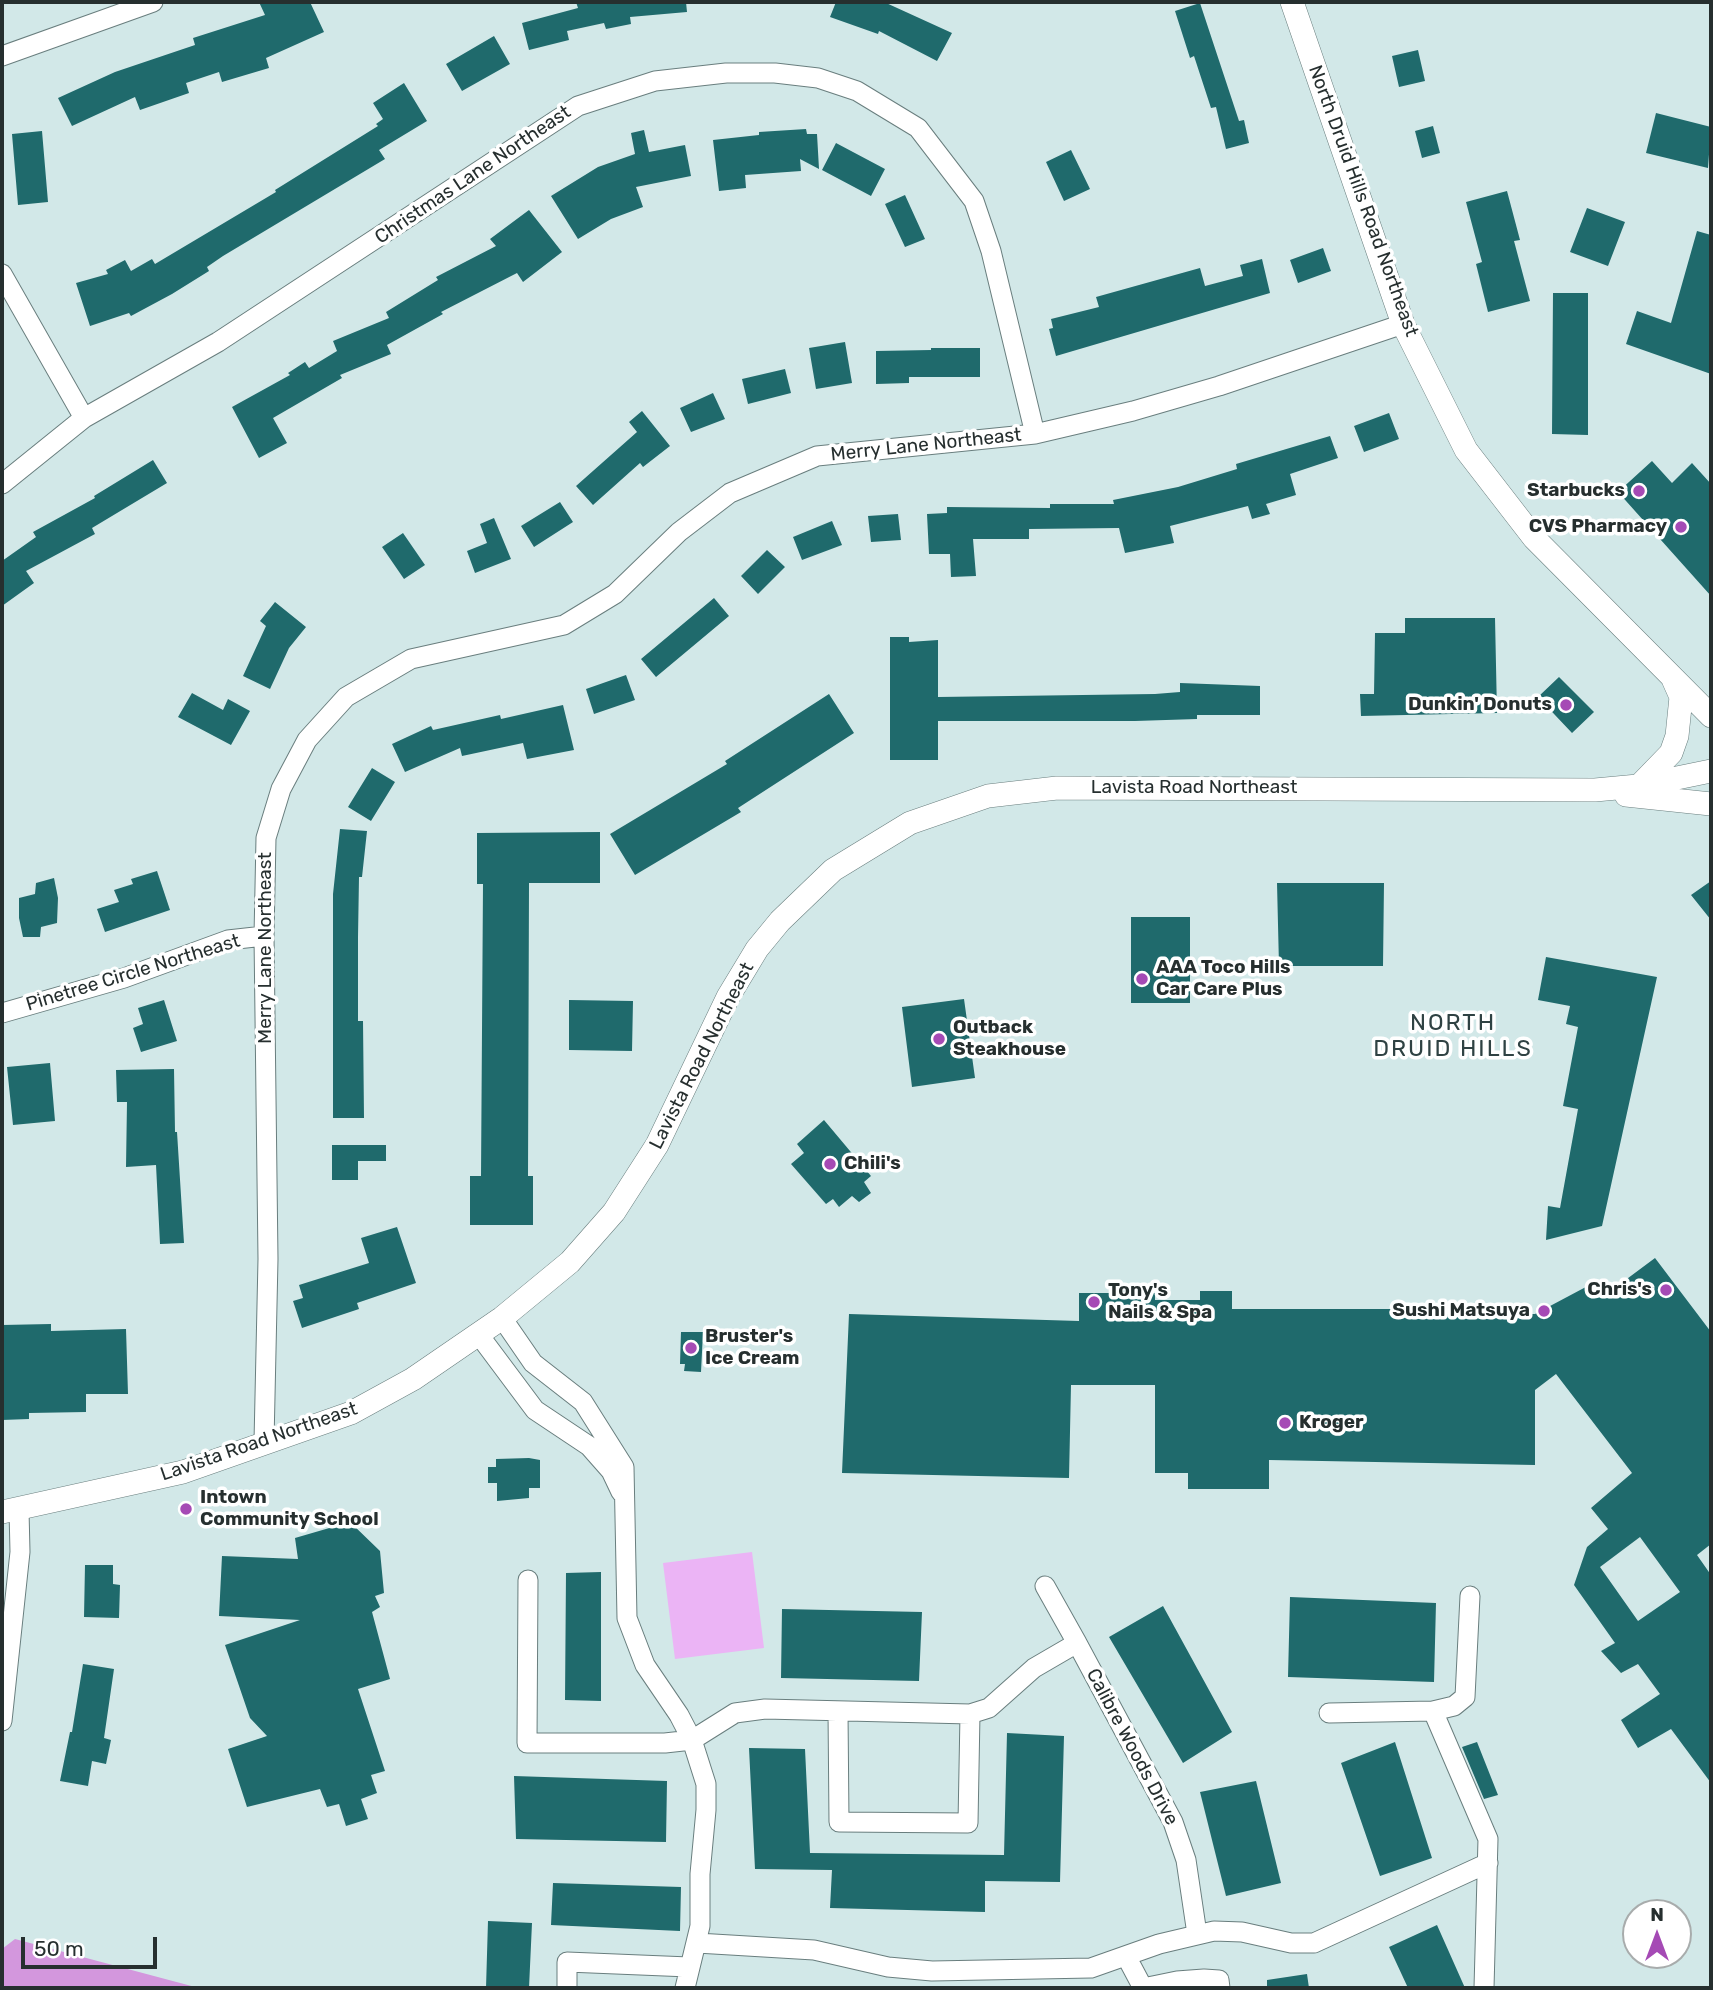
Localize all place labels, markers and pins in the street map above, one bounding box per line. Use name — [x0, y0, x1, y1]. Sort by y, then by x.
place label: Starbucks — [1527, 480, 1625, 502]
marker: Starbucks — [1631, 483, 1647, 499]
place label: CVS Pharmacy — [1529, 516, 1667, 538]
marker: CVS Pharmacy — [1673, 519, 1689, 535]
place label: Dunkin' Donuts — [1408, 694, 1552, 716]
marker: Dunkin' Donuts — [1558, 697, 1574, 713]
place label: AAA Toco Hills Car Care Plus — [1156, 957, 1291, 1001]
marker: AAA Toco Hills Car Care Plus — [1134, 971, 1150, 987]
place label: Outback Steakhouse — [953, 1017, 1066, 1061]
marker: Outback Steakhouse — [931, 1031, 947, 1047]
place label: Chili's — [844, 1153, 901, 1175]
marker: Chili's — [822, 1156, 838, 1172]
place label: Chris's — [1587, 1279, 1652, 1301]
place label: Tony's Nails & Spa — [1108, 1280, 1212, 1324]
marker: Chris's — [1658, 1282, 1674, 1298]
marker: Tony's Nails & Spa — [1086, 1294, 1102, 1310]
place label: Sushi Matsuya — [1392, 1300, 1530, 1322]
marker: Sushi Matsuya — [1536, 1303, 1552, 1319]
place label: Bruster's Ice Cream — [705, 1326, 799, 1370]
marker: Bruster's Ice Cream — [683, 1340, 699, 1356]
place label: Kroger — [1299, 1412, 1364, 1434]
marker: Kroger — [1277, 1415, 1293, 1431]
place label: Intown Community School — [200, 1487, 379, 1531]
marker: Intown Community School — [178, 1501, 194, 1517]

